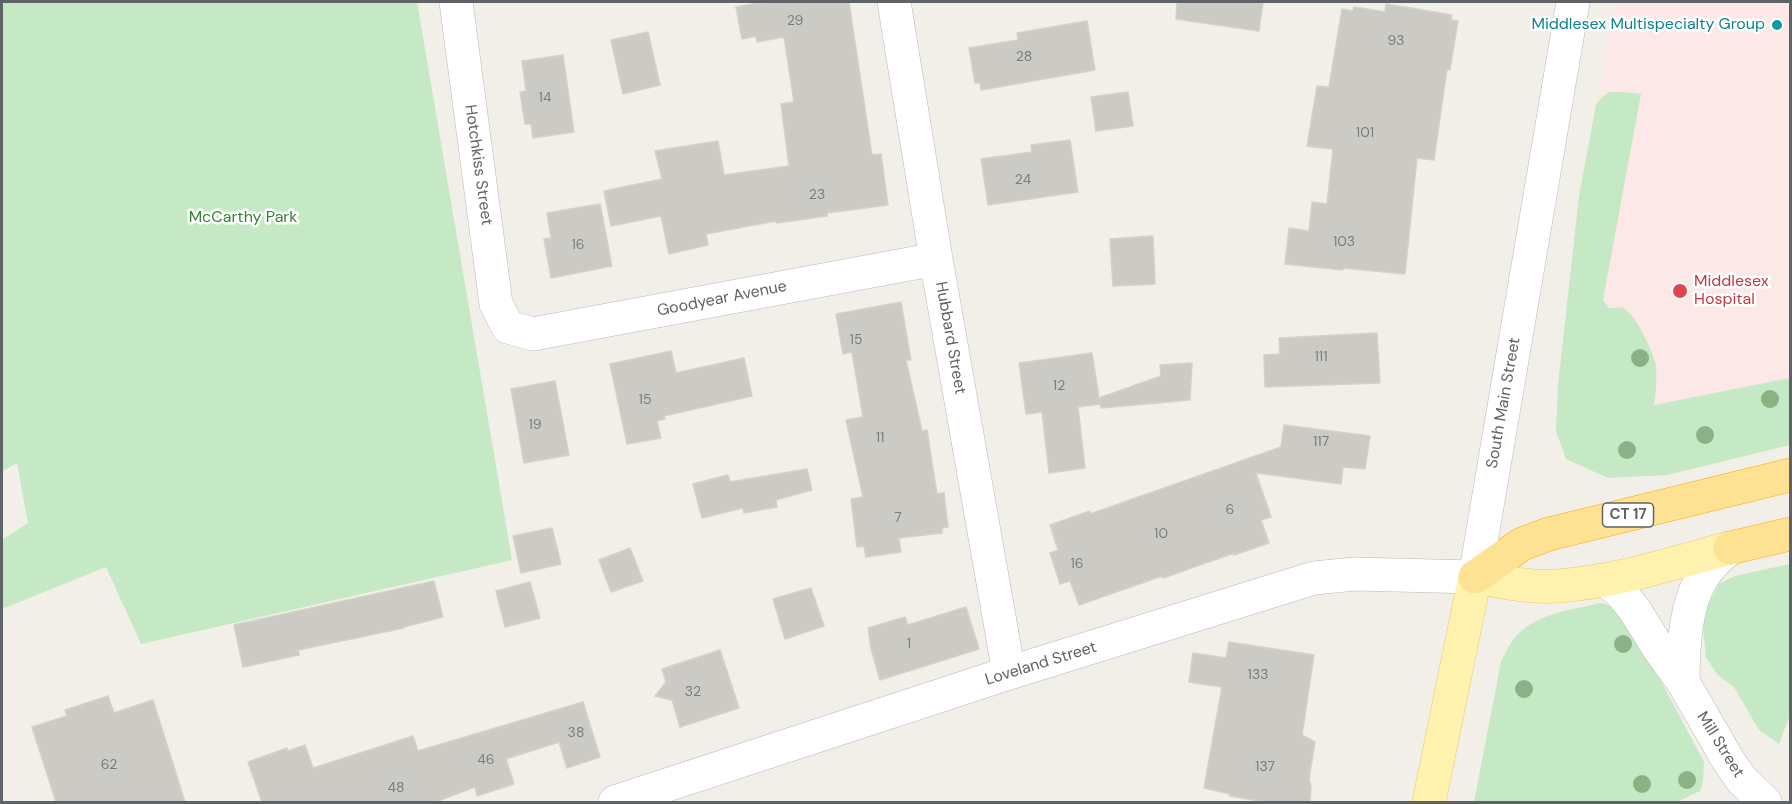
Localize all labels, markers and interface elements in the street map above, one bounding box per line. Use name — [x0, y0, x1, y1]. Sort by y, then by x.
house number: 29 — [787, 13, 803, 29]
place label: Middlesex Multispecialty Group — [1531, 15, 1765, 35]
marker: Middlesex Multispecialty Group — [1770, 18, 1784, 32]
house number: 93 — [1388, 33, 1404, 49]
house number: 28 — [1016, 49, 1032, 65]
house number: 14 — [539, 90, 551, 106]
street label: Hotchkiss Street — [460, 103, 496, 227]
house number: 101 — [1356, 125, 1374, 141]
house number: 24 — [1015, 172, 1031, 188]
house number: 23 — [809, 187, 825, 203]
park label: McCarthy Park — [189, 208, 297, 228]
house number: 103 — [1333, 234, 1355, 250]
house number: 16 — [571, 237, 585, 253]
place label: Middlesex Hospital — [1694, 272, 1769, 310]
street label: Goodyear Avenue — [656, 277, 788, 321]
street label: Hubbard Street — [931, 280, 969, 396]
marker: Middlesex Hospital — [1671, 282, 1689, 300]
house number: 15 — [850, 332, 862, 348]
street label: South Main Street — [1483, 336, 1525, 470]
house number: 111 — [1314, 349, 1328, 365]
house number: 12 — [1053, 378, 1065, 394]
house number: 15 — [639, 392, 651, 408]
house number: 19 — [528, 417, 542, 433]
house number: 11 — [876, 430, 884, 446]
house number: 117 — [1313, 434, 1329, 450]
house number: 6 — [1226, 502, 1234, 518]
road number: CT 17 — [1602, 503, 1654, 527]
house number: 7 — [894, 510, 902, 526]
house number: 10 — [1154, 526, 1168, 542]
house number: 16 — [1070, 556, 1084, 572]
house number: 1 — [907, 636, 911, 652]
street label: Loveland Street — [983, 638, 1099, 690]
house number: 133 — [1248, 667, 1268, 683]
house number: 32 — [685, 684, 701, 700]
street label: Mill Street — [1692, 709, 1748, 781]
house number: 38 — [568, 725, 584, 741]
house number: 46 — [477, 752, 495, 768]
house number: 62 — [101, 757, 117, 773]
house number: 137 — [1255, 759, 1275, 775]
house number: 48 — [387, 780, 405, 796]

